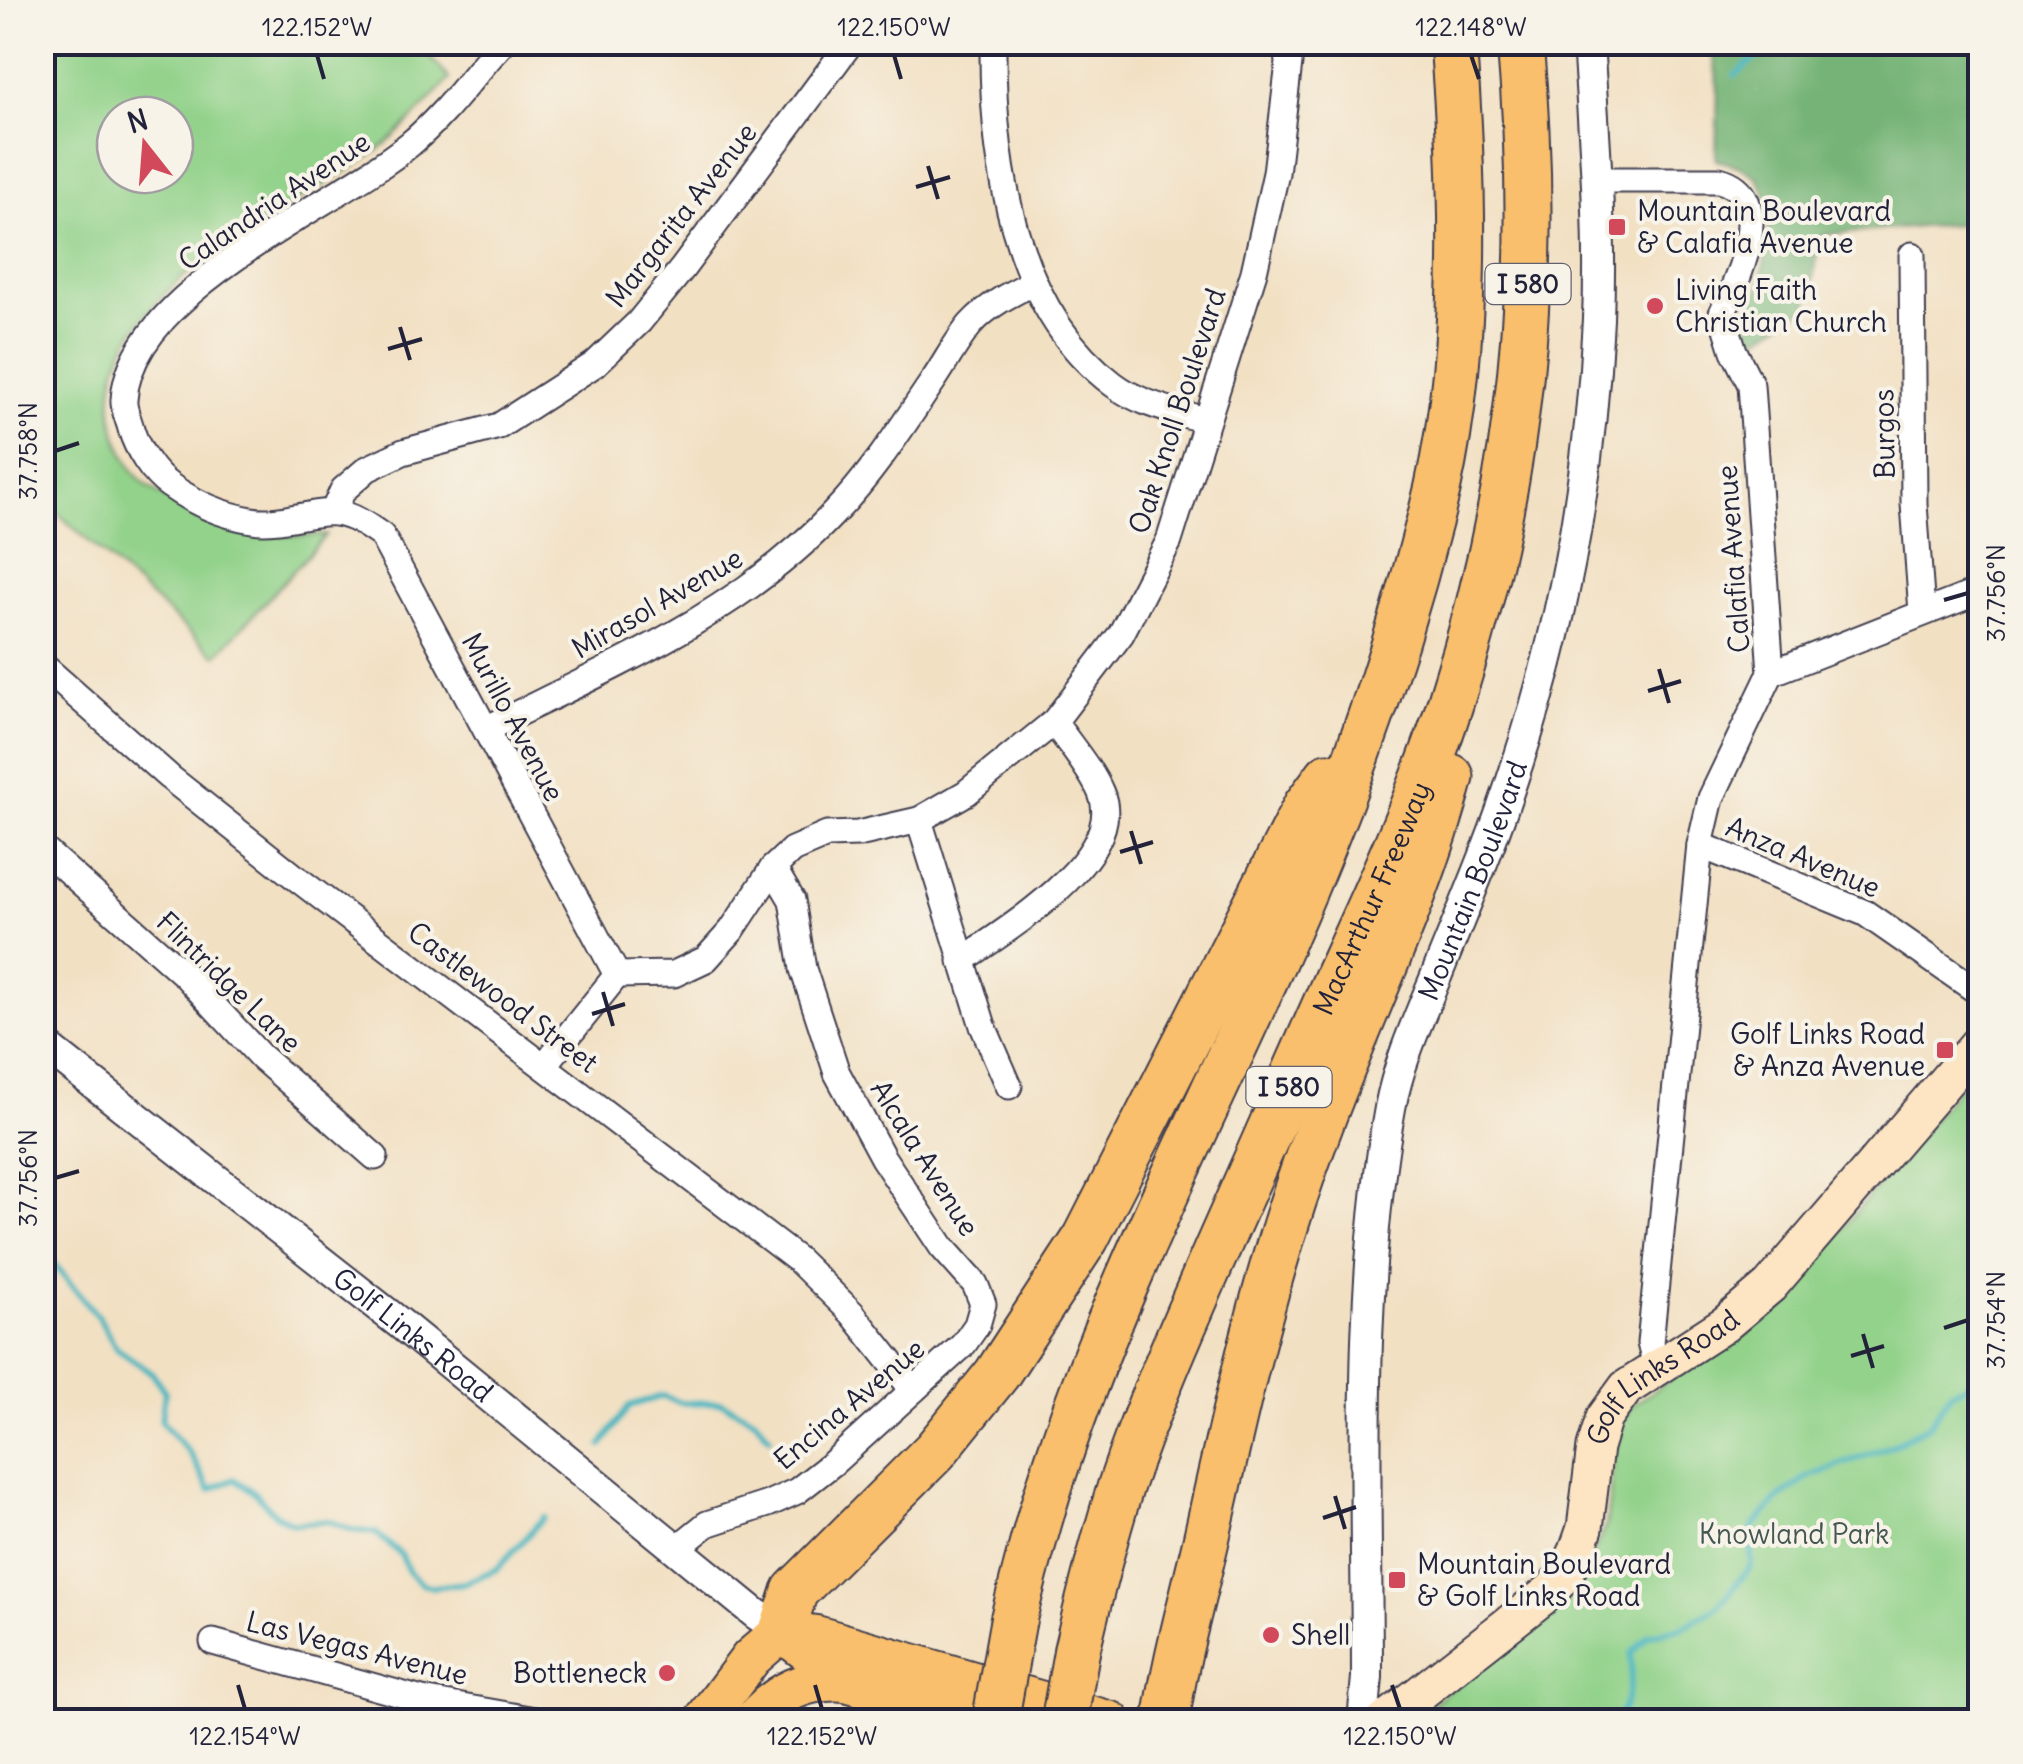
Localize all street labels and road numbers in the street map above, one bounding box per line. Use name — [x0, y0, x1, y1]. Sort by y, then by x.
street label: Margarita Avenue — [598, 115, 764, 315]
street label: Calandria Avenue — [171, 124, 377, 278]
road number: I 580 — [1486, 264, 1570, 304]
street label: Oak Knoll Boulevard — [1120, 284, 1234, 538]
street label: Burgos — [1865, 389, 1903, 479]
street label: Calafia Avenue — [1708, 464, 1758, 654]
street label: Mirasol Avenue — [565, 540, 749, 666]
street label: Murillo Avenue — [454, 627, 572, 807]
street label: Mountain Boulevard — [1410, 756, 1535, 1006]
street label: MacArthur Freeway — [1305, 777, 1439, 1021]
street label: Anza Avenue — [1721, 808, 1885, 906]
street label: Flintridge Lane — [149, 904, 309, 1060]
street label: Castlewood Street — [401, 914, 605, 1080]
road number: I 580 — [1246, 1067, 1332, 1107]
street label: Alcala Avenue — [863, 1073, 987, 1243]
street label: Golf Links Road — [326, 1260, 500, 1410]
street label: Golf Links Road — [1579, 1302, 1747, 1449]
street label: Encina Avenue — [766, 1331, 932, 1477]
street label: Las Vegas Avenue — [243, 1603, 471, 1693]

